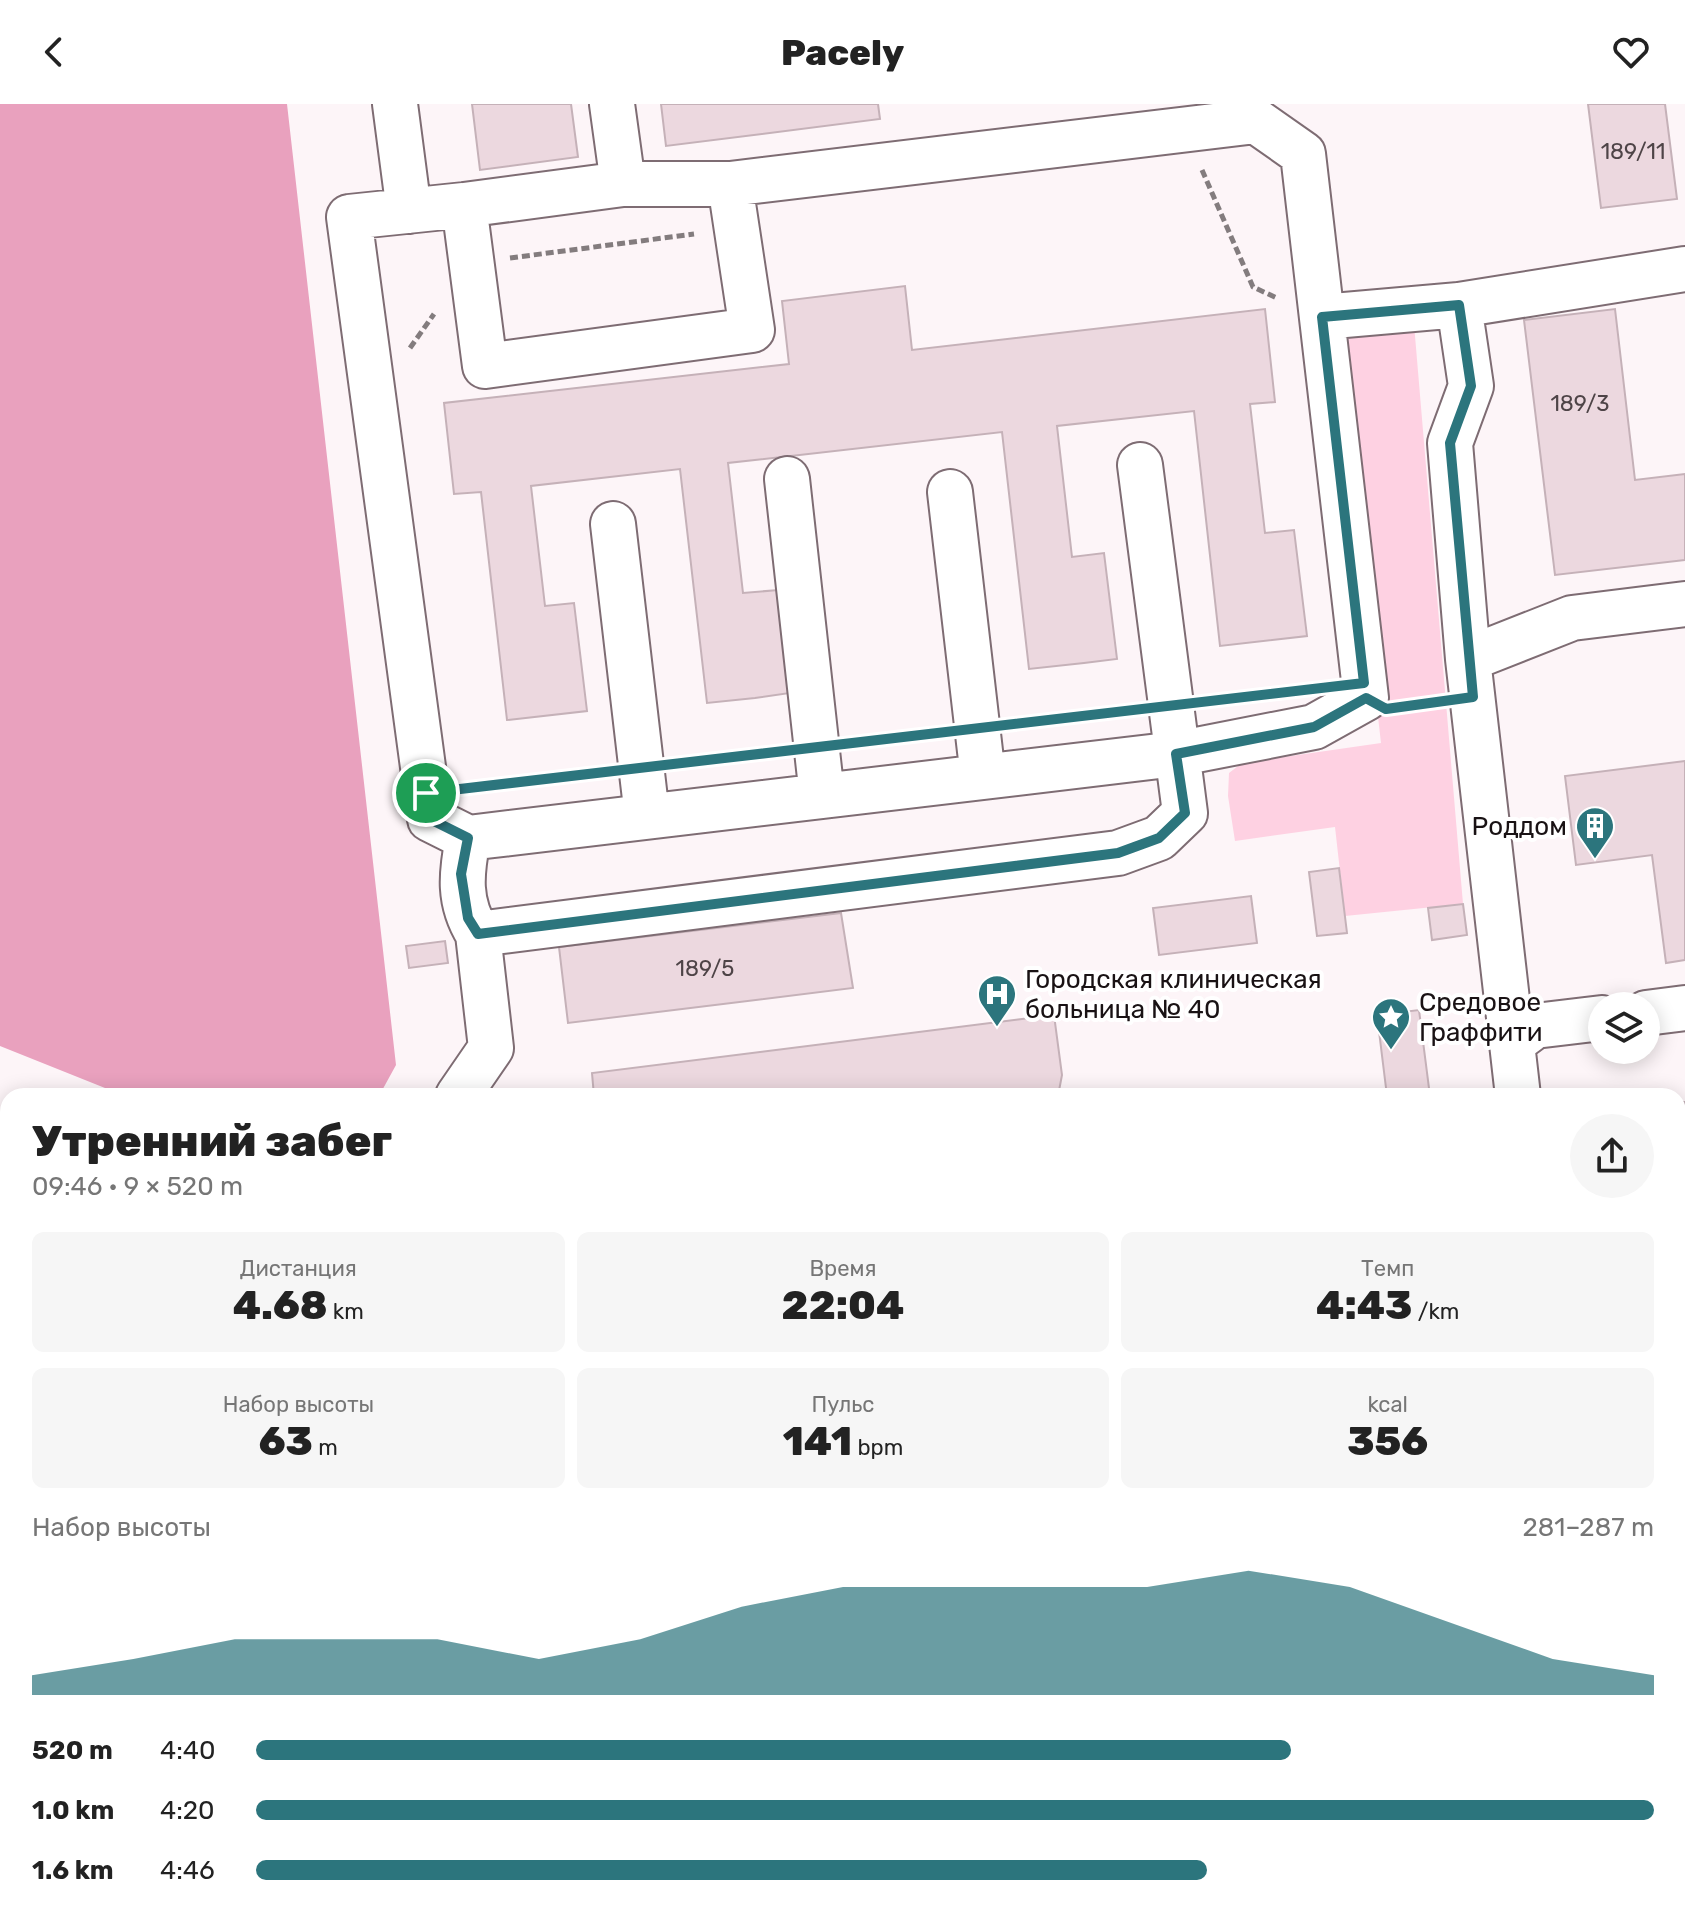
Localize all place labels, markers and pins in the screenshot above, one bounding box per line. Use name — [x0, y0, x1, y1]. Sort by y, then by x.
pin — [392, 759, 460, 827]
building icon: Роддом — [1574, 805, 1616, 860]
place label: Роддом — [1472, 811, 1567, 842]
place label: Городская клиническая больница № 40 — [1025, 964, 1322, 1025]
hospital icon: Городская клиническая больница № 40 — [976, 973, 1018, 1028]
place label: Средовое Граффити — [1419, 987, 1543, 1048]
place icon: Средовое Граффити — [1370, 996, 1412, 1051]

